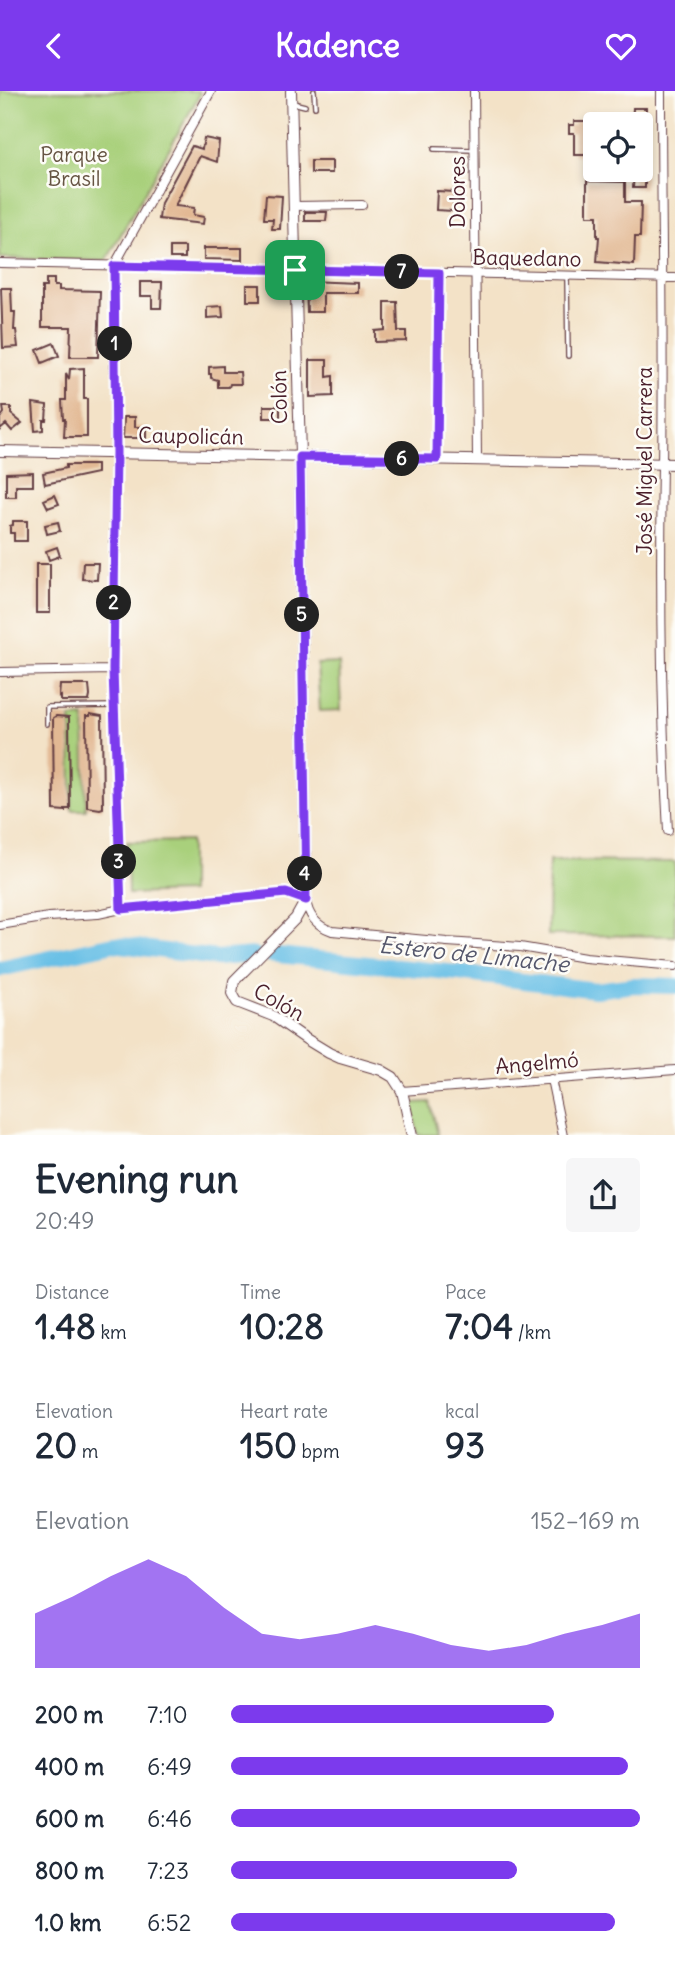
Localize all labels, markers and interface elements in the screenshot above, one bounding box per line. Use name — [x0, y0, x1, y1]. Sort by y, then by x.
text: Kadence — [275, 25, 400, 66]
icon: back — [35, 27, 73, 65]
icon: heart — [602, 27, 640, 65]
map controls — [583, 112, 653, 182]
button: locate — [583, 112, 653, 182]
park label: Parque Brasil — [40, 141, 108, 192]
street label: Dolores — [444, 156, 471, 228]
pin — [265, 240, 325, 300]
street label: Baquedano — [472, 244, 582, 272]
icon: arrive — [276, 251, 314, 289]
pin: 7 — [384, 255, 420, 289]
text: 7 — [397, 259, 406, 283]
pin: 1 — [97, 327, 132, 361]
text: 1 — [111, 331, 118, 355]
street label: José Miguel Carrera — [631, 367, 658, 555]
street label: Colón — [265, 370, 293, 424]
street label: Caupolicán — [138, 422, 244, 450]
pin: 6 — [384, 441, 420, 477]
text: 6 — [396, 446, 407, 470]
pin: 2 — [96, 585, 132, 621]
text: 2 — [108, 590, 119, 614]
pin: 5 — [284, 597, 320, 633]
text: 5 — [296, 602, 307, 626]
pin: 3 — [102, 845, 136, 879]
text: 3 — [113, 849, 124, 873]
pin: 4 — [288, 857, 322, 891]
text: 4 — [299, 861, 310, 885]
water label: Estero de Limache — [378, 930, 572, 979]
street label: Colón — [249, 977, 309, 1027]
street label: Angelmó — [494, 1046, 580, 1080]
text: Evening run — [35, 1156, 238, 1203]
button: share — [566, 1158, 640, 1232]
text: 20:49 — [35, 1206, 94, 1235]
text: Distance — [35, 1280, 109, 1304]
text: Time — [240, 1280, 281, 1304]
text: Pace — [445, 1280, 486, 1304]
text: 1.48 — [35, 1304, 96, 1348]
text: 10:28 — [240, 1304, 324, 1348]
text: 7:04 — [445, 1304, 513, 1348]
text: km — [96, 1320, 127, 1344]
text: /km — [513, 1320, 551, 1344]
text: Elevation — [35, 1399, 113, 1423]
text: Heart rate — [240, 1399, 328, 1423]
text: kcal — [445, 1399, 479, 1423]
text: 20 — [35, 1423, 77, 1467]
text: 150 — [240, 1423, 297, 1467]
text: 93 — [445, 1423, 485, 1467]
text: m — [77, 1439, 98, 1463]
text: bpm — [297, 1439, 340, 1463]
text: Elevation — [35, 1506, 129, 1535]
text: 152–169 m — [531, 1506, 640, 1535]
text: 200 m — [35, 1700, 104, 1729]
text: 7:10 — [147, 1700, 188, 1729]
text: 400 m — [35, 1752, 104, 1781]
text: 6:49 — [147, 1752, 192, 1781]
text: 600 m — [35, 1804, 104, 1833]
text: 6:46 — [147, 1804, 192, 1833]
text: 800 m — [35, 1856, 104, 1885]
text: 7:23 — [147, 1856, 189, 1885]
text: 1.0 km — [35, 1908, 101, 1937]
text: 6:52 — [147, 1908, 191, 1937]

